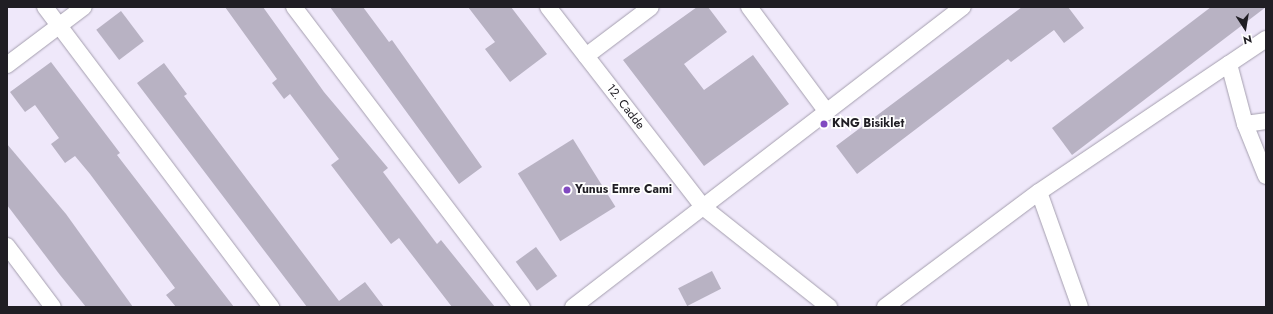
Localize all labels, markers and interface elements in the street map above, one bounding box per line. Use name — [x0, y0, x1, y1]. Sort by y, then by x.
north arrow — [1225, 8, 1265, 48]
text: N — [1242, 31, 1253, 48]
street label: 12. Cadde — [603, 82, 647, 132]
place label: KNG Bisiklet — [832, 117, 904, 131]
marker: KNG Bisiklet — [819, 119, 829, 129]
place label: Yunus Emre Cami — [575, 183, 672, 197]
marker: Yunus Emre Cami — [562, 185, 572, 195]

